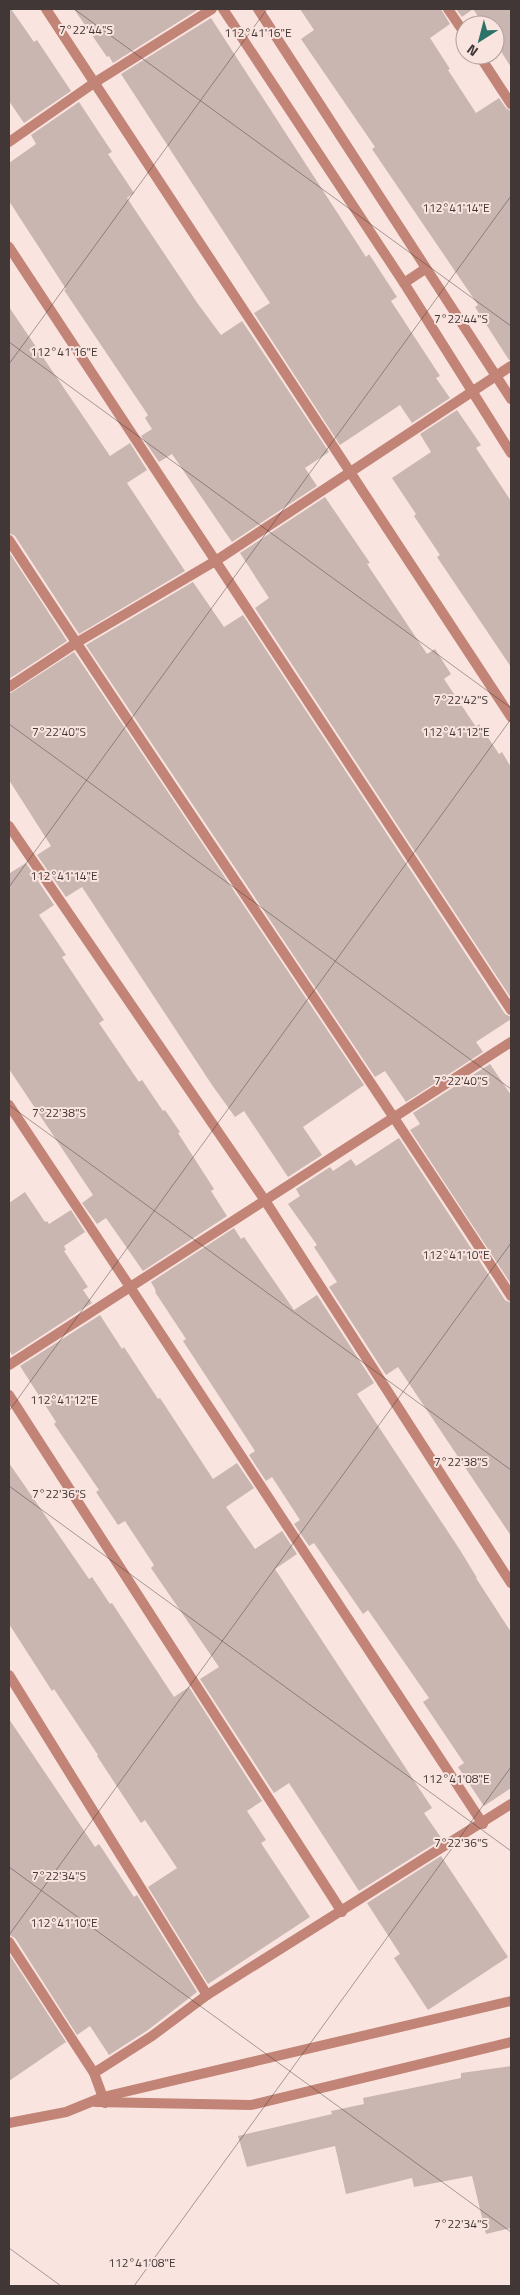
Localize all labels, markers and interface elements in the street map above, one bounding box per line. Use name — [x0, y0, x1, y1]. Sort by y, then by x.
north arrow — [455, 15, 505, 65]
text: 7°22'44"S — [59, 20, 113, 39]
text: 112°41'16"E — [224, 23, 292, 42]
text: N — [462, 40, 482, 62]
text: 112°41'14"E — [422, 198, 490, 217]
text: 7°22'44"S — [434, 309, 488, 328]
text: 112°41'16"E — [30, 342, 98, 361]
text: 7°22'42"S — [434, 690, 488, 709]
text: 7°22'40"S — [32, 722, 86, 741]
text: 112°41'12"E — [422, 722, 490, 741]
text: 112°41'14"E — [30, 866, 98, 885]
text: 7°22'40"S — [434, 1071, 488, 1090]
text: 7°22'38"S — [32, 1103, 86, 1122]
text: 112°41'10"E — [422, 1245, 490, 1264]
text: 112°41'12"E — [30, 1390, 98, 1409]
text: 7°22'38"S — [434, 1452, 488, 1471]
text: 7°22'36"S — [32, 1484, 86, 1503]
text: 112°41'08"E — [422, 1769, 490, 1788]
text: 7°22'36"S — [434, 1833, 488, 1852]
text: 7°22'34"S — [32, 1866, 86, 1885]
text: 112°41'10"E — [30, 1913, 98, 1932]
text: 7°22'34"S — [434, 2214, 488, 2233]
text: 112°41'08"E — [108, 2253, 176, 2272]

